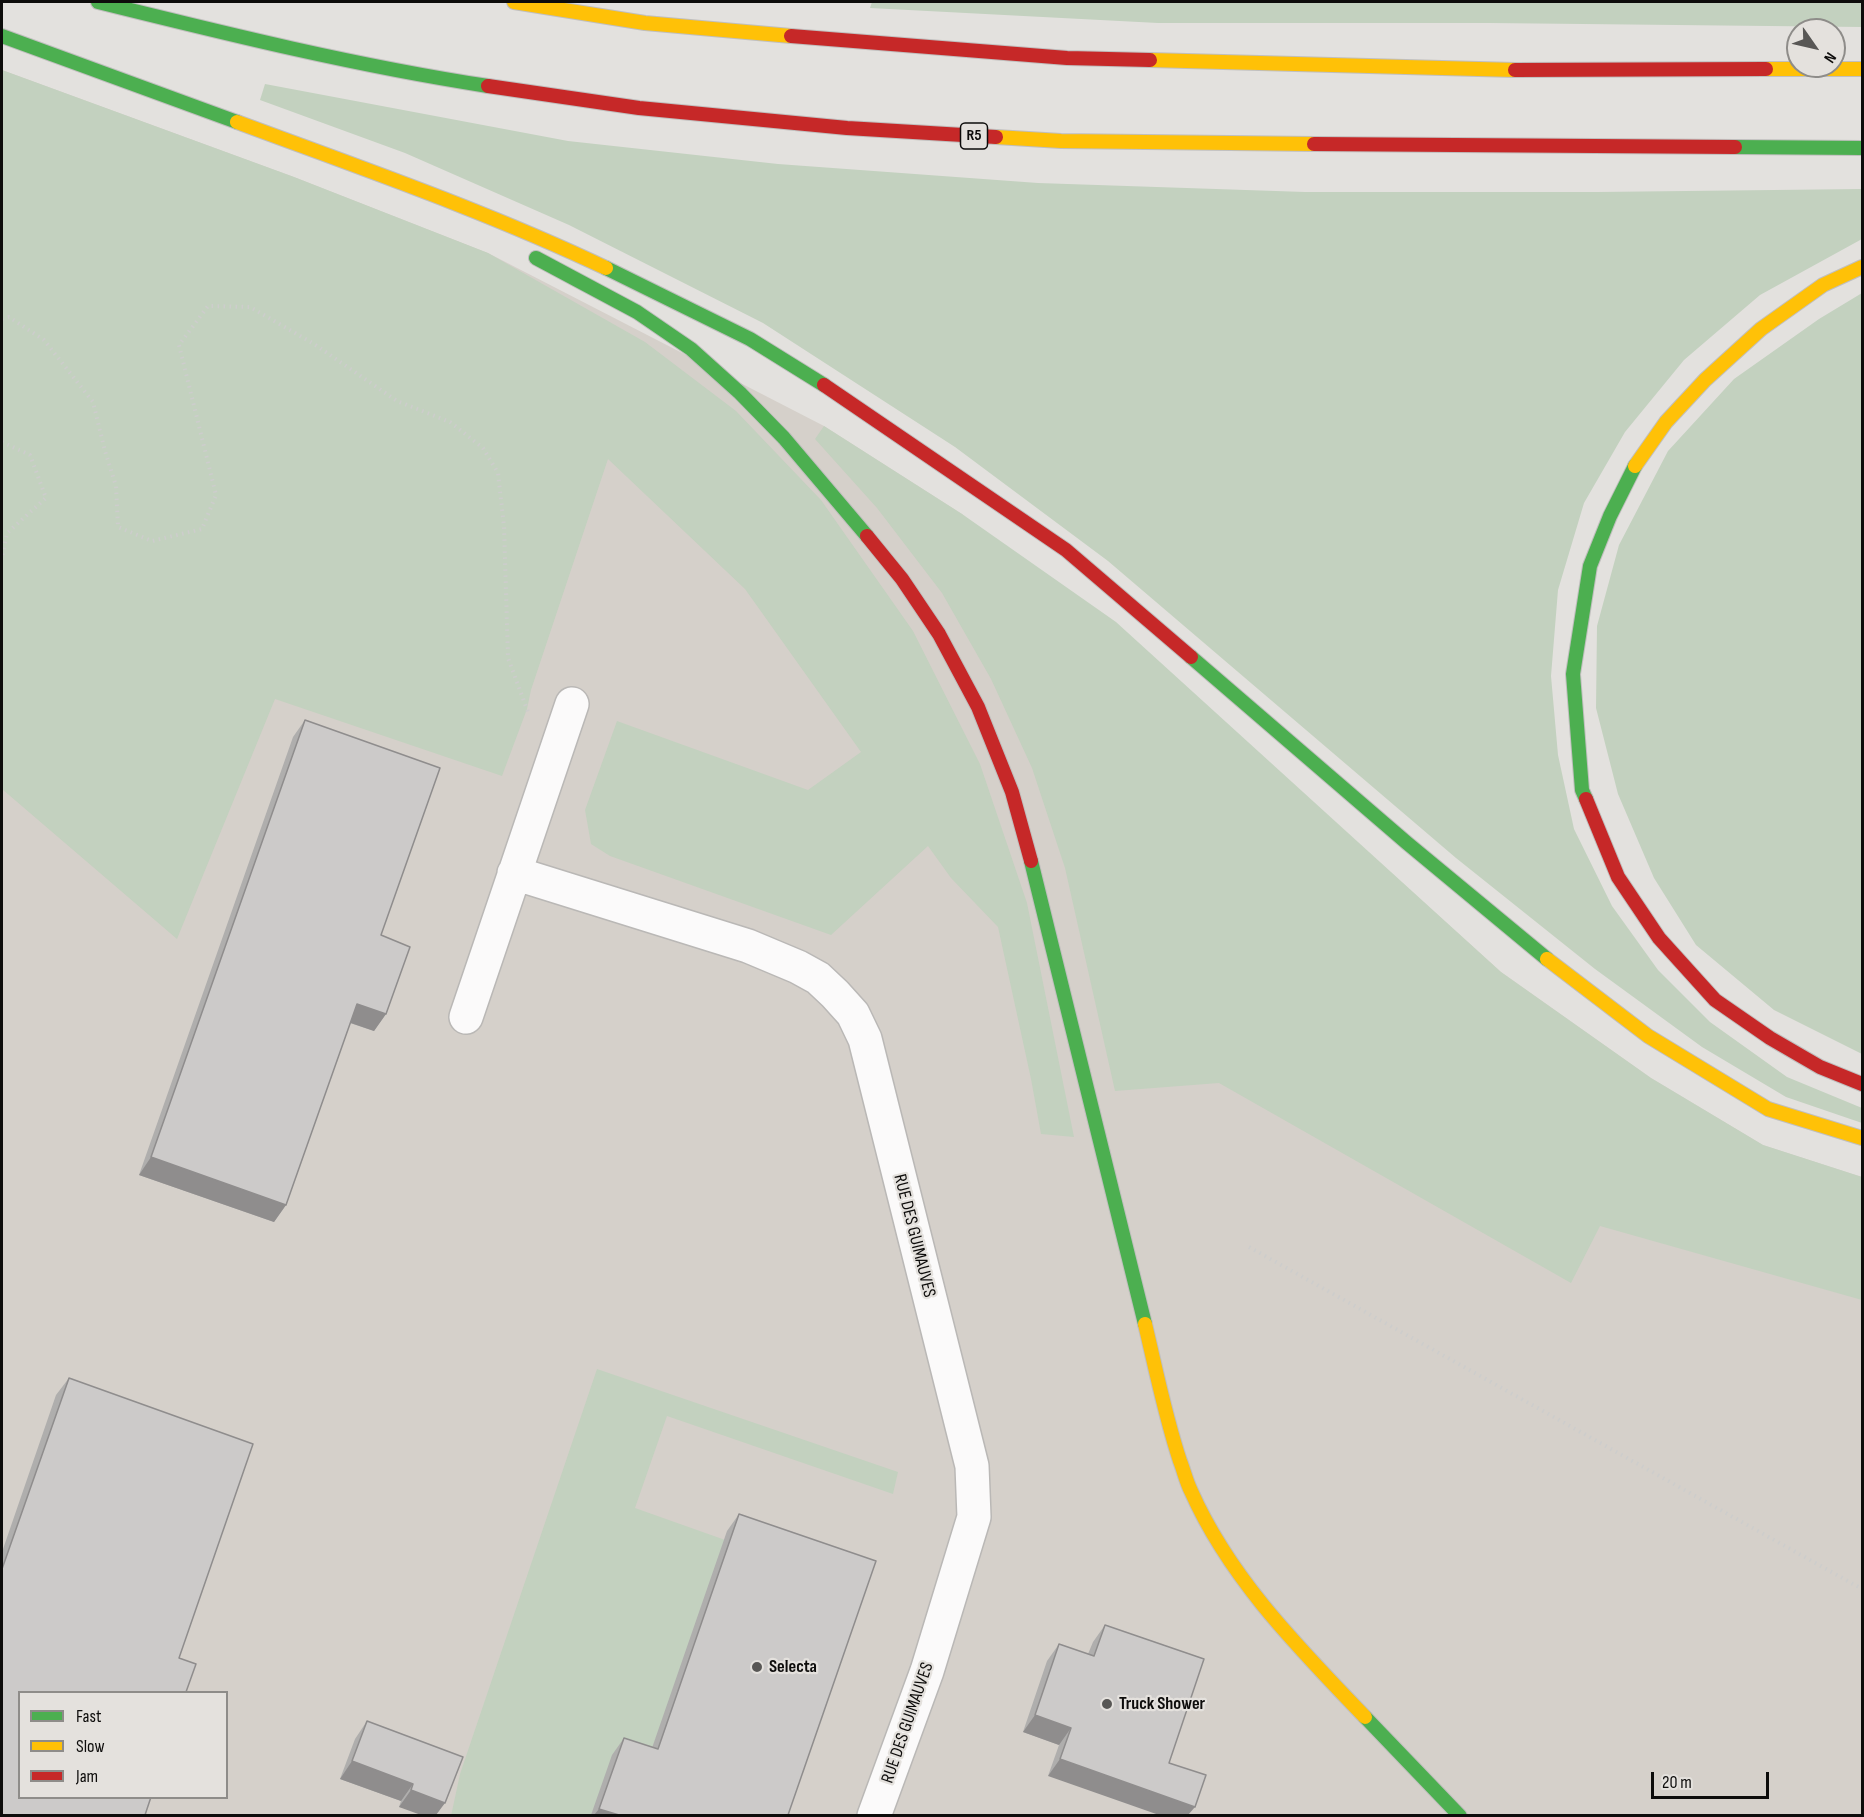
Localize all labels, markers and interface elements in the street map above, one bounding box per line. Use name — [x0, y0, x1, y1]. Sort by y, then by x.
north arrow — [1786, 18, 1846, 78]
text: N — [1819, 48, 1840, 66]
road number: R5 — [960, 123, 988, 149]
street label: RUE DES GUIMAUVES — [888, 1172, 940, 1300]
place label: Selecta — [769, 1656, 817, 1678]
marker: Selecta — [750, 1660, 764, 1674]
street label: RUE DES GUIMAUVES — [877, 1660, 939, 1786]
legend — [18, 1691, 228, 1799]
place label: Truck Shower — [1119, 1693, 1205, 1715]
marker: Truck Shower — [1100, 1697, 1114, 1711]
text: Fast — [76, 1706, 101, 1727]
text: Slow — [76, 1736, 105, 1757]
scale bar — [1654, 1760, 1772, 1798]
text: Jam — [76, 1766, 98, 1787]
text: 20 m — [1662, 1772, 1692, 1793]

